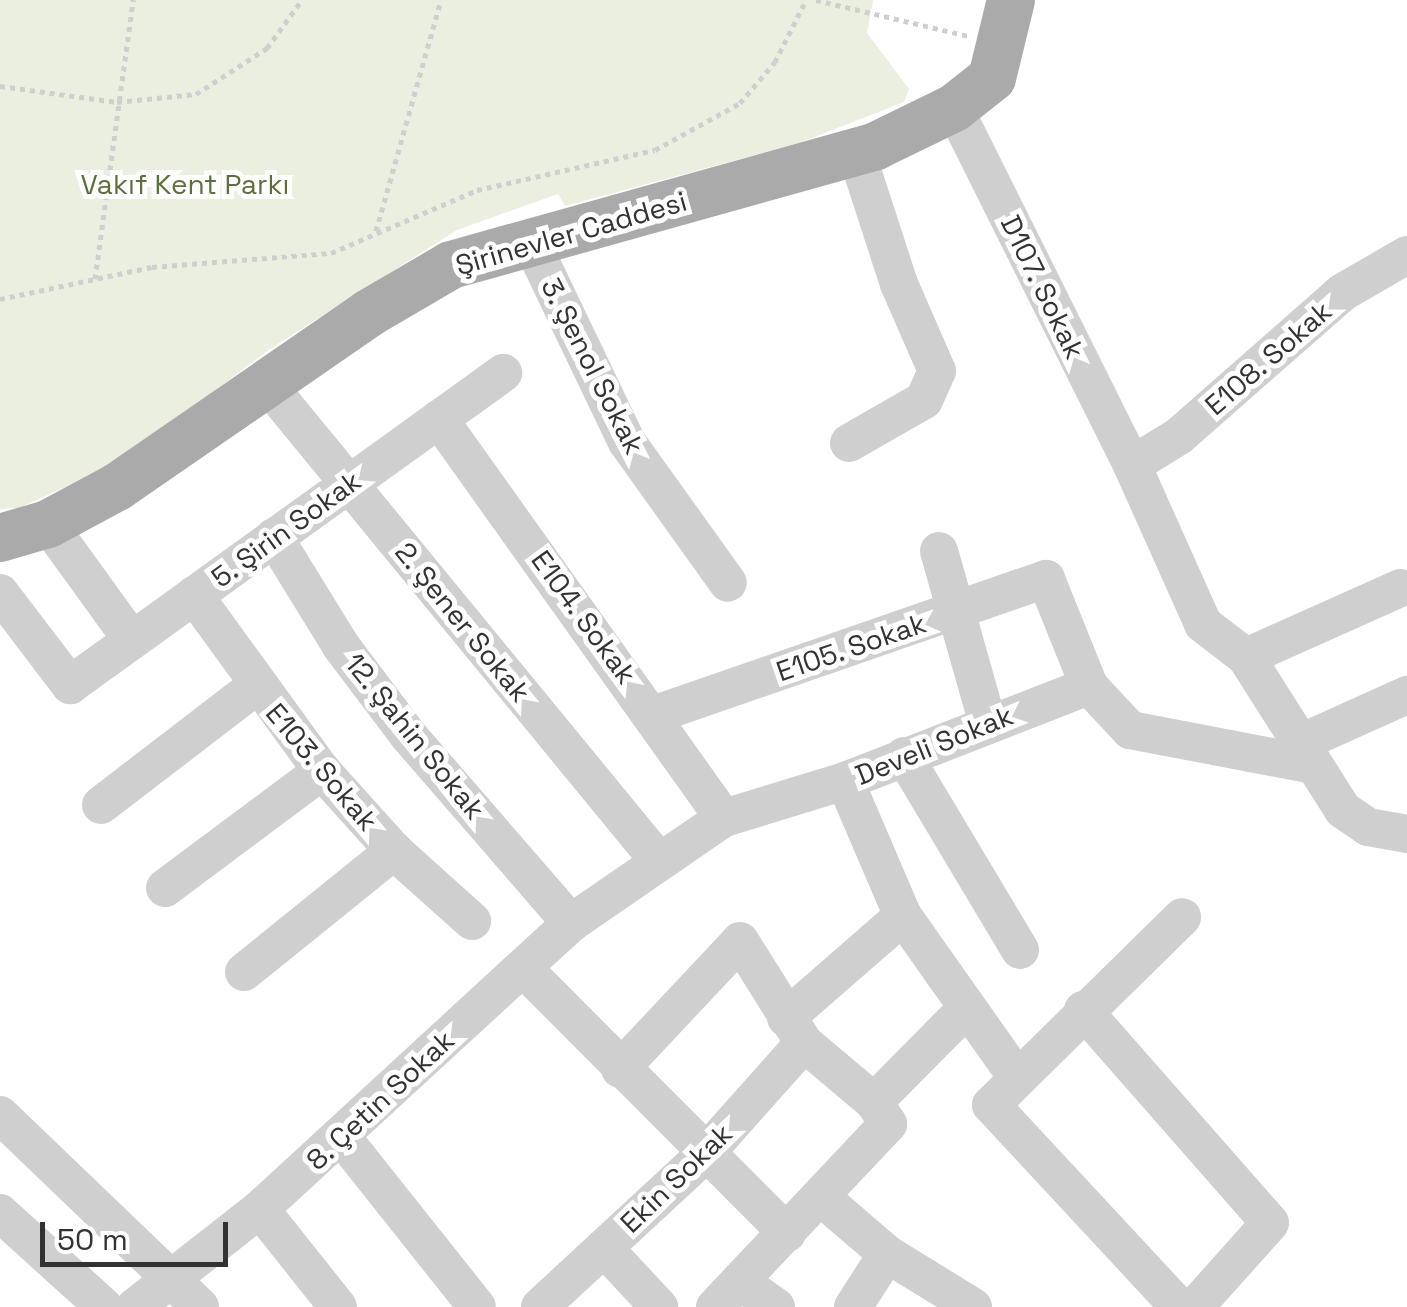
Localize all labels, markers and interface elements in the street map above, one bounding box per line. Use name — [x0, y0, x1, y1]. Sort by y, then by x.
park label: Vakıf Kent Parkı — [81, 167, 289, 201]
street label: Şirinevler Caddesi — [452, 184, 690, 282]
street label: D107. Sokak — [994, 209, 1092, 365]
street label: 3. Şenol Sokak — [534, 272, 652, 460]
street label: E108. Sokak — [1198, 294, 1338, 422]
street label: 5. Şirin Sokak — [204, 463, 368, 595]
street label: 2. Şener Sokak — [388, 535, 538, 709]
street label: E104. Sokak — [524, 543, 644, 691]
street label: E105. Sokak — [771, 606, 931, 688]
street label: 12. Şahin Sokak — [337, 646, 493, 826]
street label: E103. Sokak — [259, 696, 385, 838]
street label: Develi Sokak — [850, 698, 1018, 792]
street label: 8. Çetin Sokak — [299, 1023, 461, 1177]
street label: Ekin Sokak — [613, 1116, 739, 1240]
scale bar — [45, 1202, 232, 1264]
text: 50 m — [57, 1220, 128, 1259]

